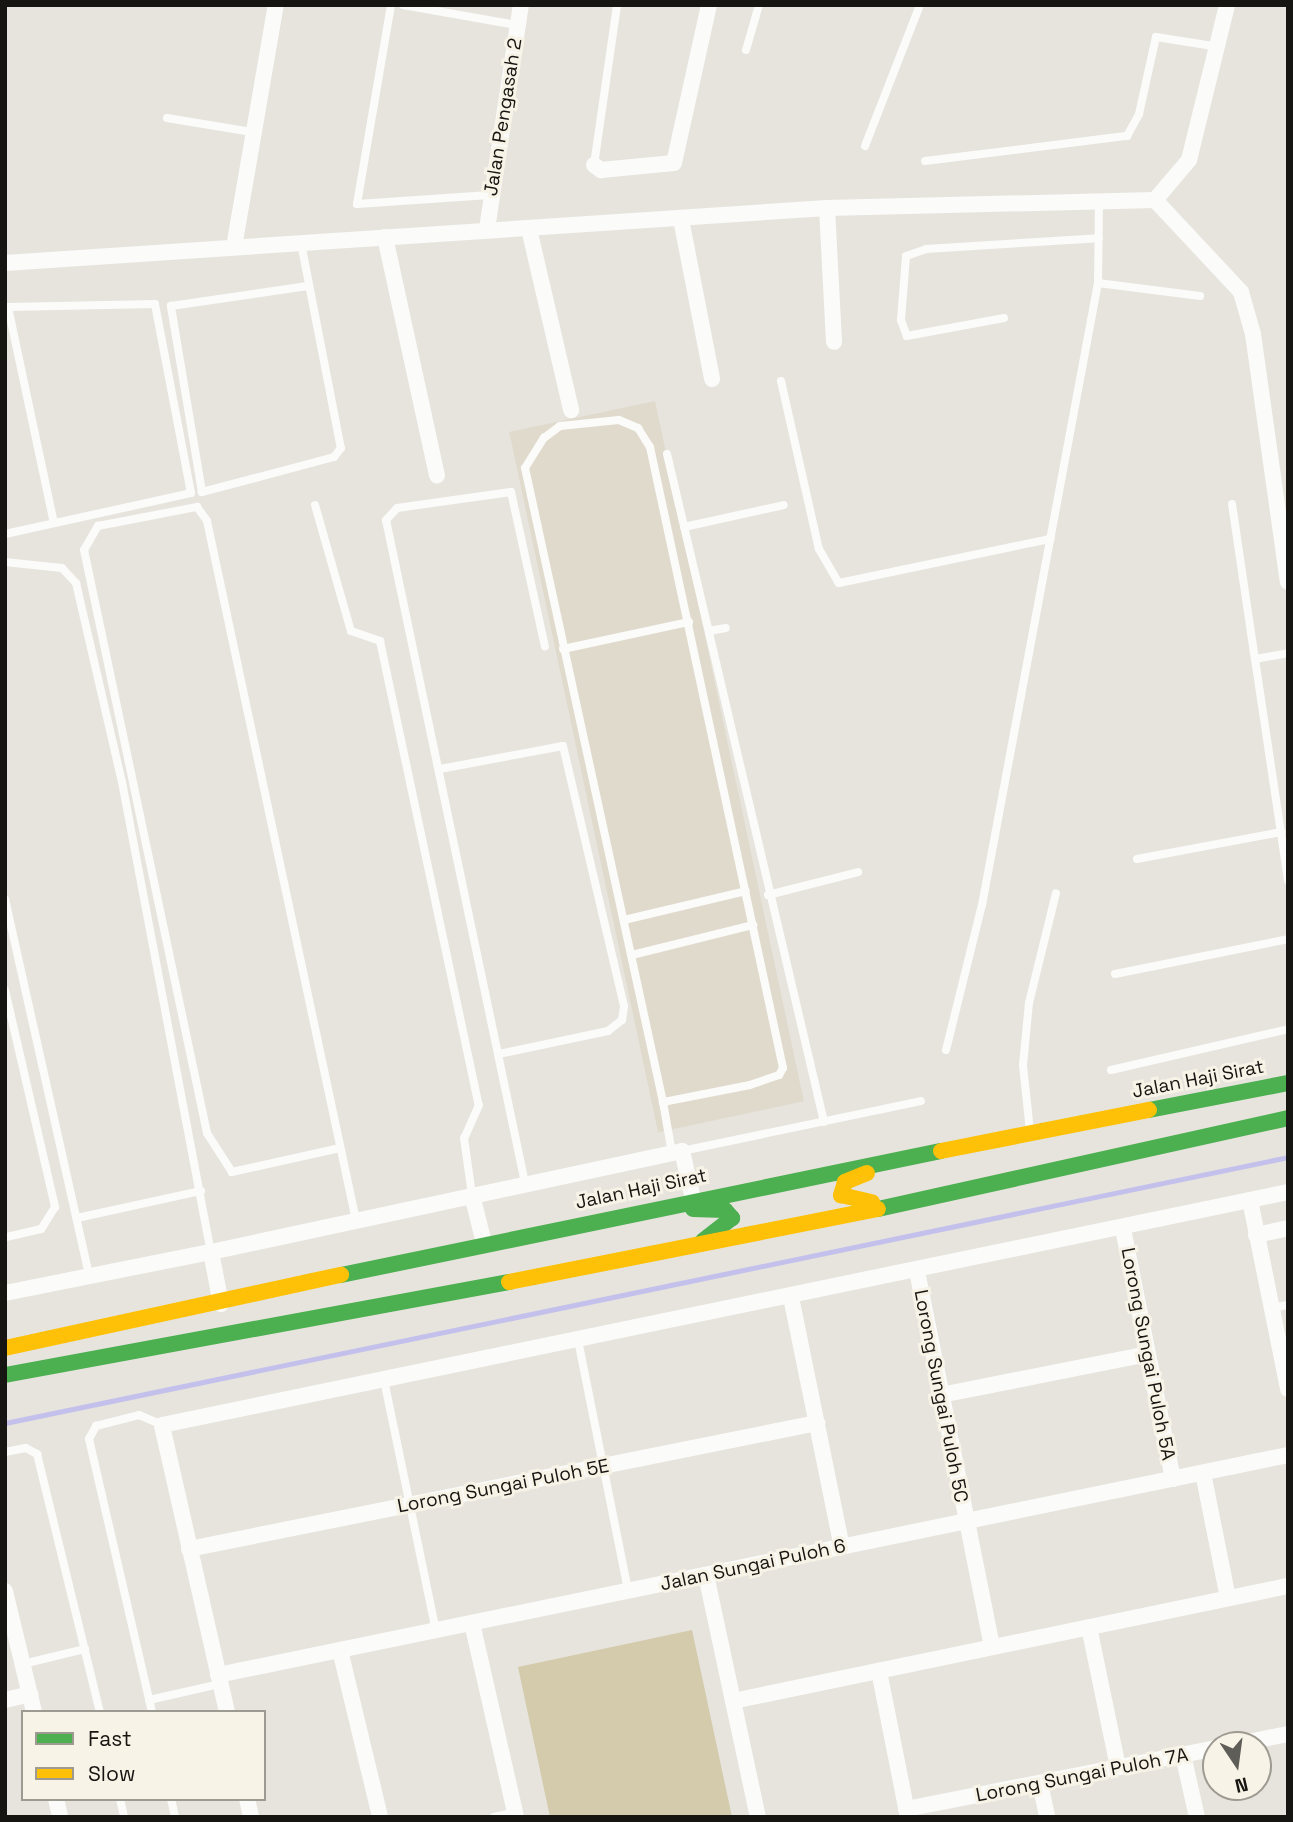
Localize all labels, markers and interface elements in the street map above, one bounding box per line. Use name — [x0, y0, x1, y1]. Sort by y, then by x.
street label: Jalan Pengasah 2 — [479, 36, 527, 198]
street label: Jalan Haji Sirat — [1130, 1055, 1266, 1103]
street label: Jalan Haji Sirat — [573, 1164, 709, 1214]
street label: Lorong Sungai Puloh 5A — [1116, 1246, 1180, 1462]
street label: Lorong Sungai Puloh 5C — [909, 1288, 973, 1504]
street label: Lorong Sungai Puloh 5E — [395, 1454, 611, 1518]
street label: Jalan Sungai Puloh 6 — [658, 1534, 848, 1596]
legend — [21, 1710, 266, 1801]
text: Fast — [88, 1725, 132, 1752]
north arrow — [1202, 1731, 1272, 1801]
street label: Lorong Sungai Puloh 7A — [974, 1743, 1190, 1807]
text: Slow — [88, 1760, 136, 1787]
text: N — [1232, 1771, 1250, 1799]

